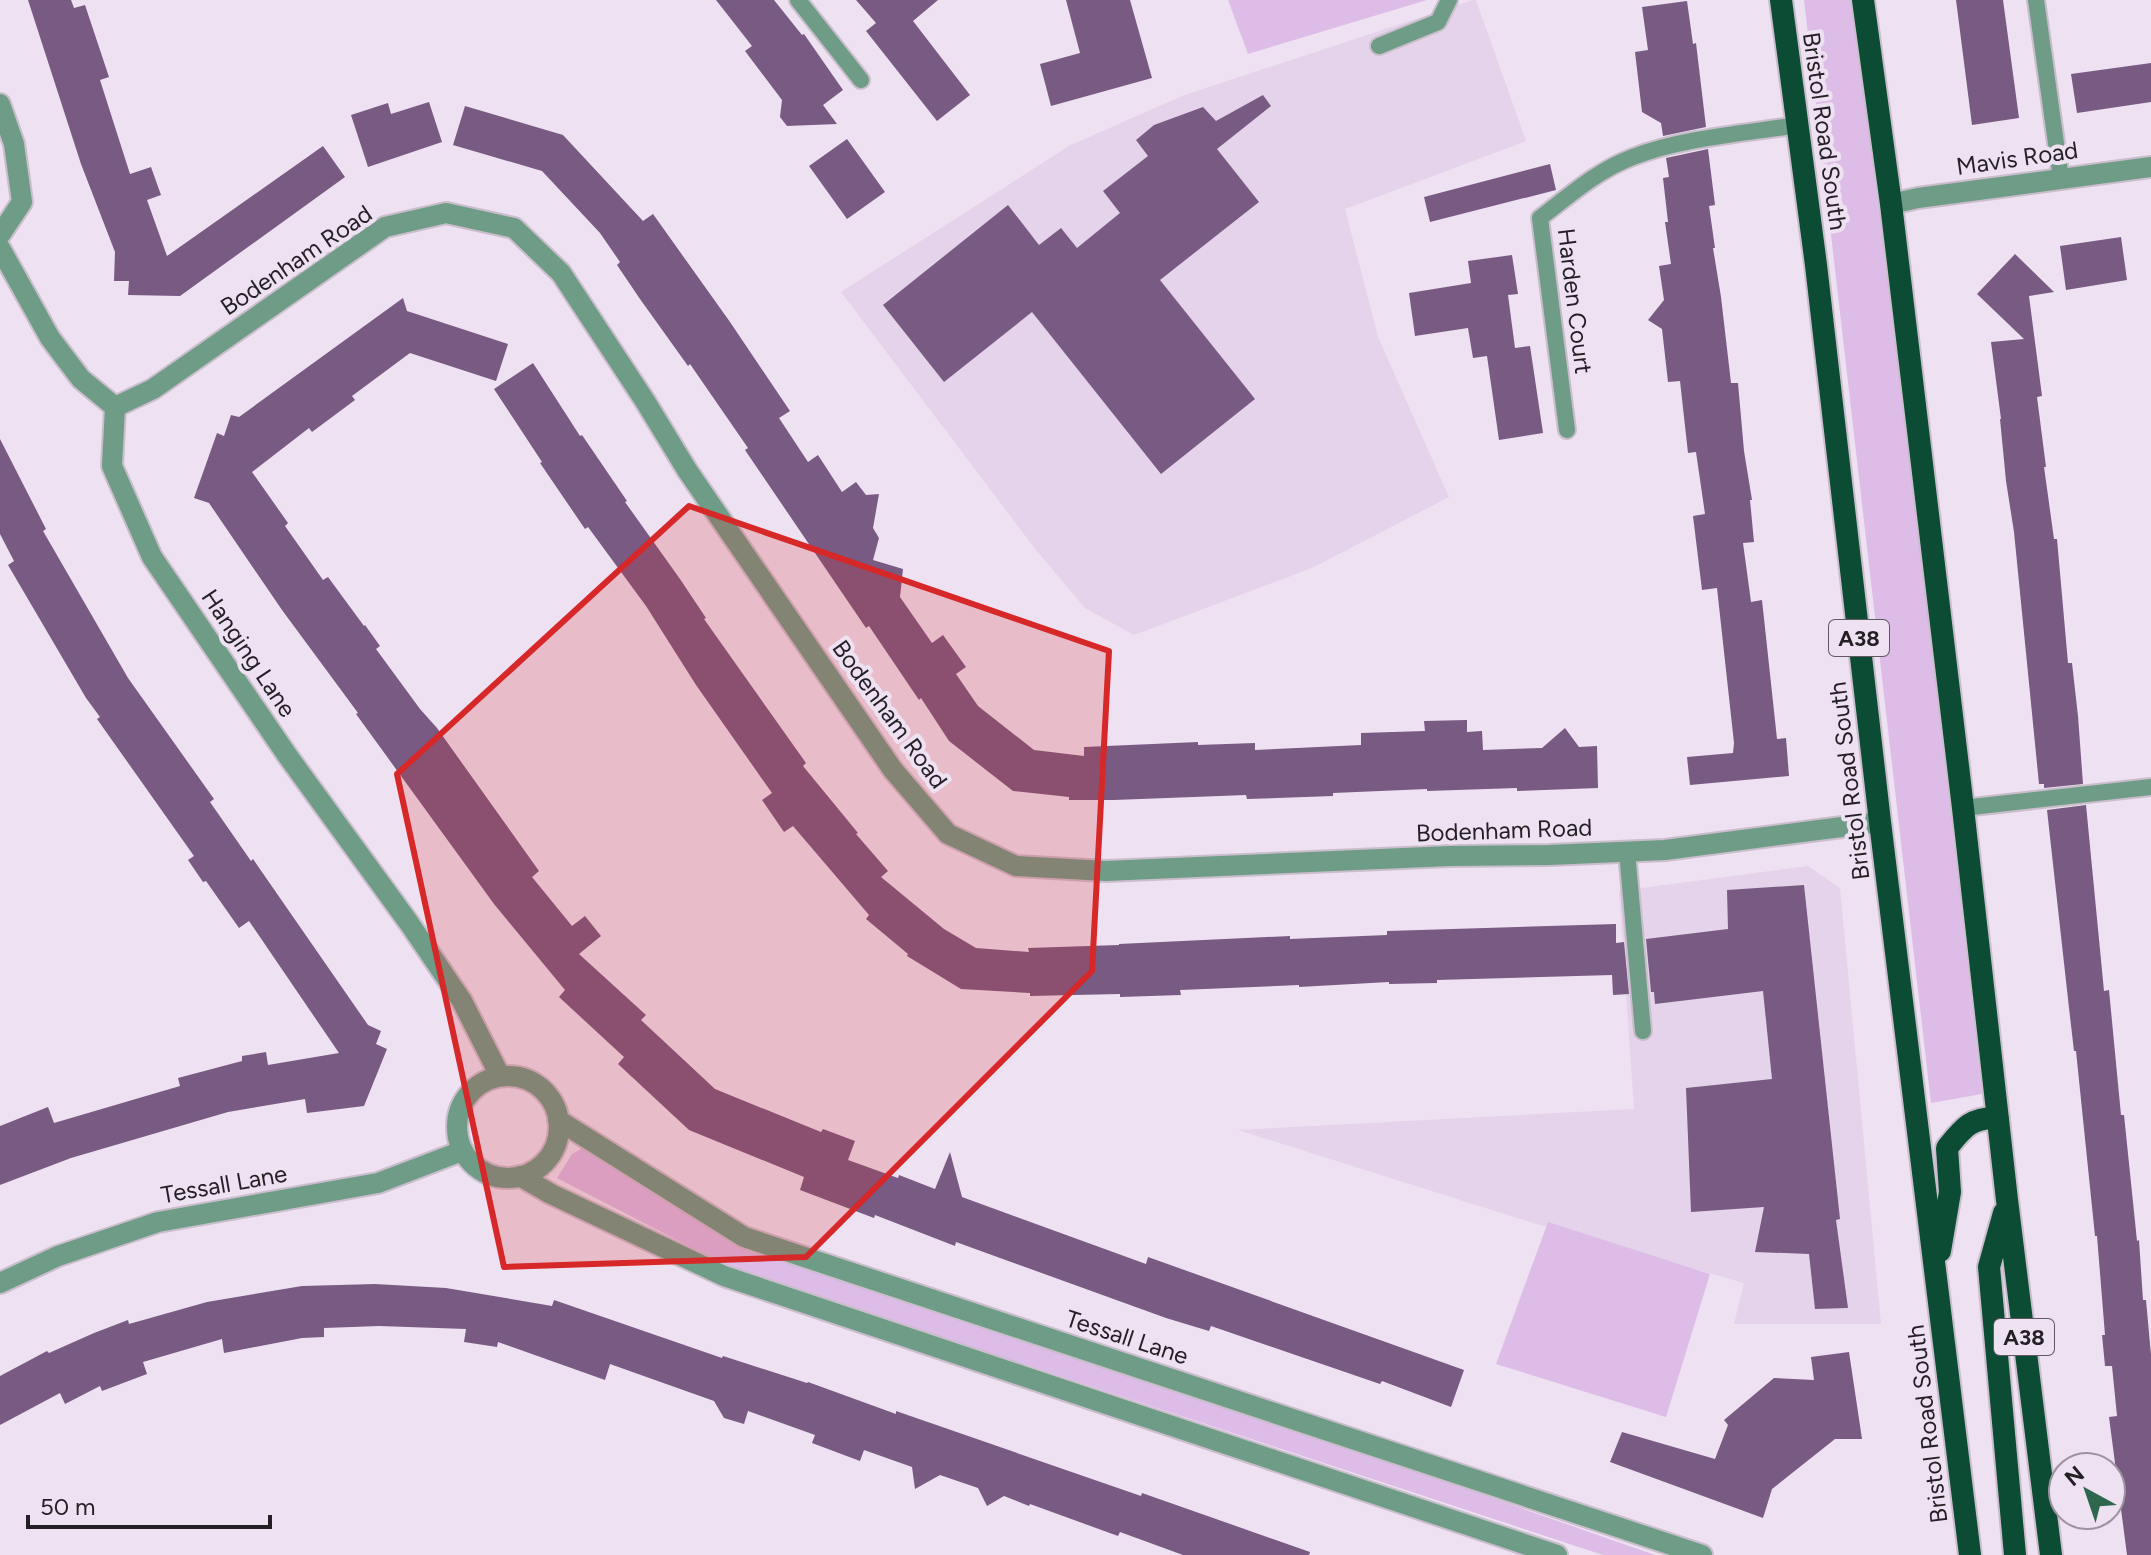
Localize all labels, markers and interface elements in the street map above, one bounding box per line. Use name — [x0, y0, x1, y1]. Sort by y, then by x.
street label: Bristol Road South — [1797, 30, 1853, 232]
street label: Mavis Road — [1954, 135, 2080, 181]
street label: Bodenham Road — [215, 199, 377, 321]
street label: Harden Court — [1552, 226, 1598, 376]
street label: Hanging Lane — [196, 584, 302, 722]
road number: A38 — [1829, 620, 1889, 656]
street label: Bodenham Road — [826, 634, 954, 794]
street label: Bristol Road South — [1822, 680, 1876, 882]
street label: Bodenham Road — [1415, 812, 1593, 848]
street label: Tessall Lane — [159, 1159, 289, 1209]
street label: Tessall Lane — [1062, 1304, 1192, 1370]
road number: A38 — [1994, 1319, 2054, 1355]
street label: Bristol Road South — [1900, 1323, 1954, 1525]
north arrow — [2047, 1451, 2127, 1531]
text: N — [2059, 1460, 2090, 1492]
scale bar — [28, 1479, 270, 1529]
text: 50 m — [40, 1492, 96, 1521]

